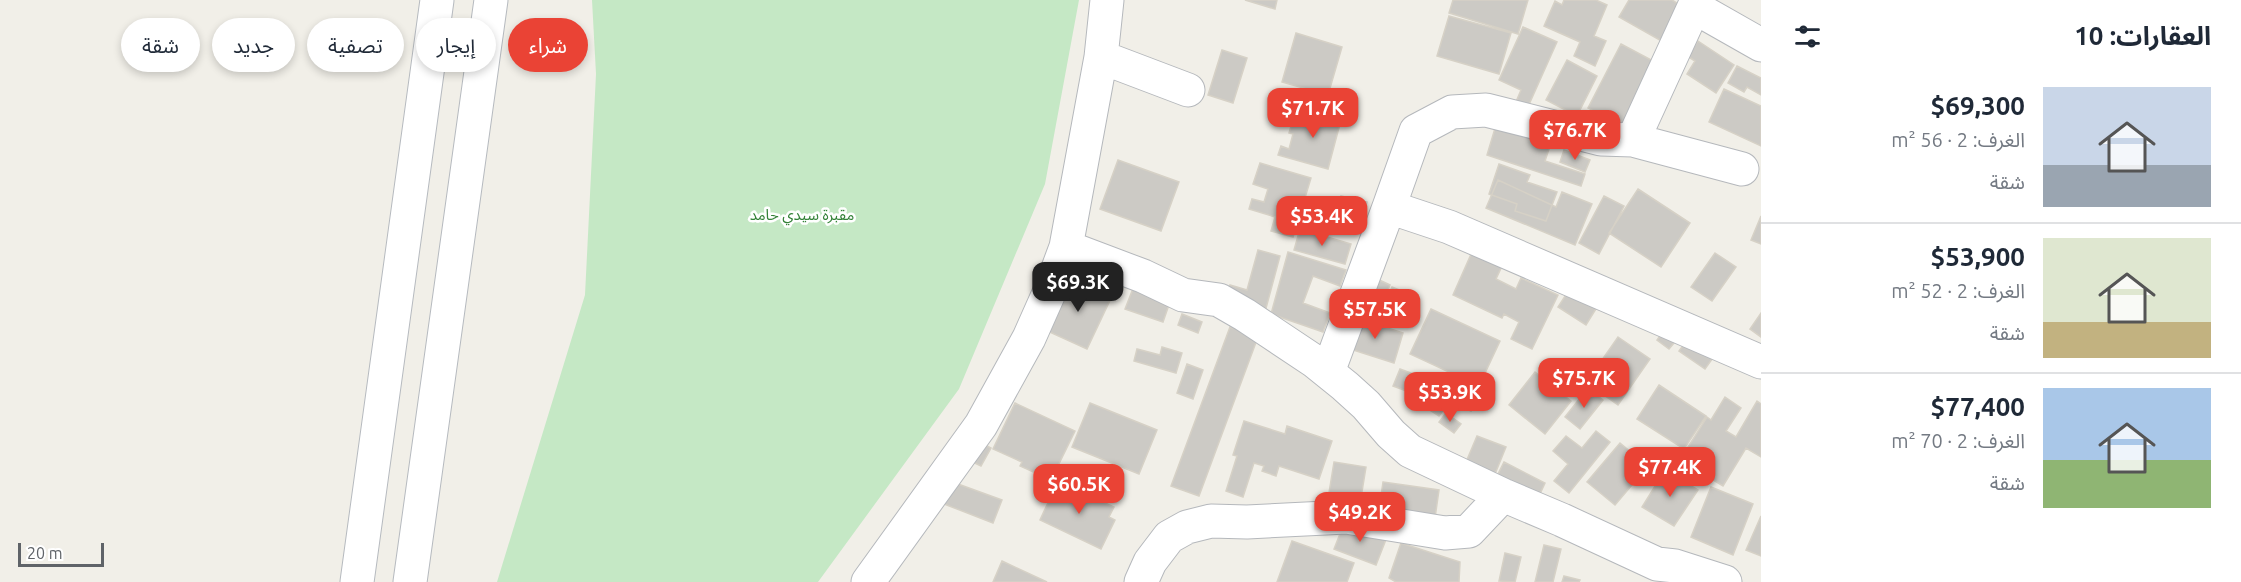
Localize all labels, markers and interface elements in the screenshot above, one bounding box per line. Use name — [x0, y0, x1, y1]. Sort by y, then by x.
chip: شقة — [121, 18, 200, 72]
chip: جديد — [212, 18, 295, 72]
chip: تصفية — [307, 18, 404, 72]
chip: إيجار — [416, 18, 496, 72]
chip: شراء — [508, 18, 588, 72]
icon: filters — [1791, 20, 1824, 53]
text: العقارات: 10 — [2074, 21, 2211, 50]
pin: $71.7K — [1264, 88, 1362, 139]
text: $69,300 — [1931, 91, 2025, 120]
text: $71.7K — [1281, 96, 1345, 119]
pin: $76.7K — [1526, 110, 1624, 161]
icon: home — [2091, 111, 2163, 183]
text: $76.7K — [1543, 118, 1607, 141]
text: الغرف: 2 · 56 m² — [1891, 128, 2025, 151]
text: شقة — [1990, 170, 2025, 193]
pin: $53.4K — [1273, 196, 1371, 247]
text: $53.4K — [1290, 204, 1354, 227]
park label: مقبرة سيدي حامد — [750, 206, 854, 226]
text: $53,900 — [1931, 242, 2025, 271]
pin: $69.3K — [1029, 262, 1127, 313]
icon: home — [2091, 262, 2163, 334]
text: $69.3K — [1046, 270, 1110, 293]
text: الغرف: 2 · 52 m² — [1891, 279, 2025, 302]
pin: $57.5K — [1326, 289, 1424, 340]
text: $57.5K — [1343, 297, 1407, 320]
text: شقة — [1990, 321, 2025, 344]
pin: $75.7K — [1535, 358, 1633, 409]
text: $75.7K — [1552, 366, 1616, 389]
pin: $53.9K — [1401, 372, 1499, 423]
text: $53.9K — [1418, 380, 1482, 403]
text: $77,400 — [1931, 392, 2025, 421]
icon: home — [2091, 412, 2163, 484]
text: الغرف: 2 · 70 m² — [1891, 429, 2025, 452]
pin: $77.4K — [1621, 447, 1719, 498]
text: $77.4K — [1638, 455, 1702, 478]
pin: $60.5K — [1030, 464, 1128, 515]
text: شقة — [1990, 471, 2025, 494]
text: $60.5K — [1047, 472, 1111, 495]
pin: $49.2K — [1311, 492, 1409, 543]
text: $49.2K — [1328, 500, 1392, 523]
scale bar — [18, 540, 104, 568]
text: 20 m — [27, 544, 63, 562]

